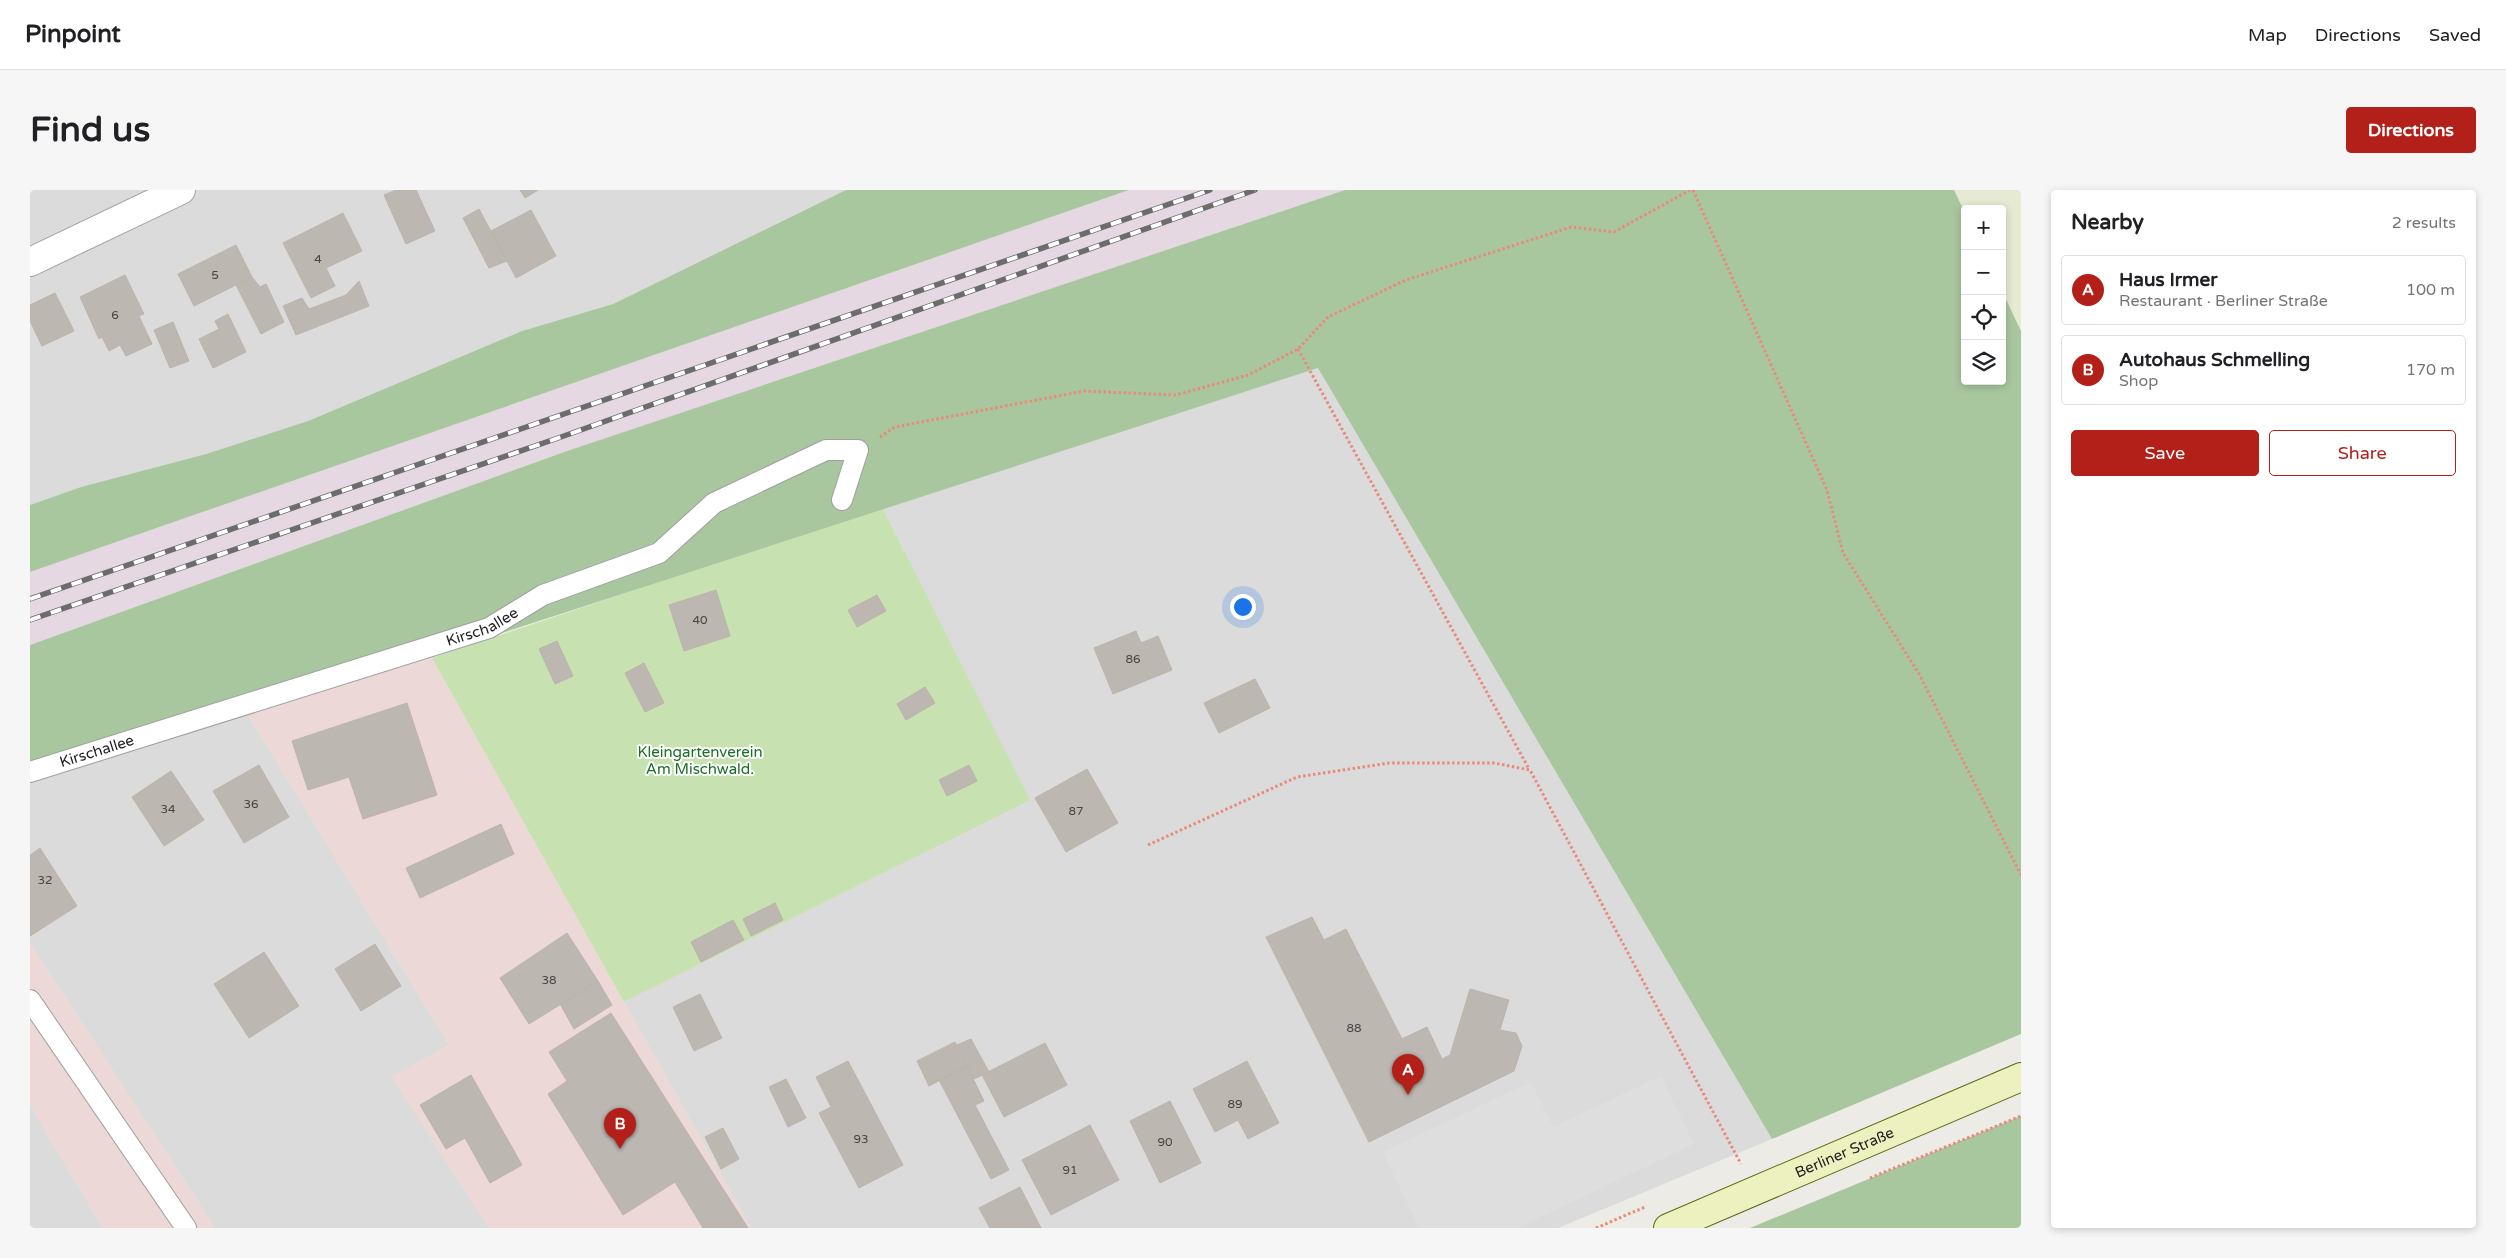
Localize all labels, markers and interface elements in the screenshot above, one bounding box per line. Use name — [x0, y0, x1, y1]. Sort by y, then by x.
text: Pinpoint — [25, 20, 121, 49]
text: Map — [2248, 24, 2287, 46]
text: Directions — [2315, 24, 2401, 46]
text: Saved — [2429, 24, 2481, 46]
button: Directions — [2346, 107, 2476, 153]
text: Find us — [30, 109, 150, 151]
map controls — [1961, 205, 2006, 385]
button: + — [1961, 205, 2006, 250]
text: Nearby — [2071, 210, 2144, 235]
text: 2 results — [2392, 213, 2456, 233]
button: − — [1961, 250, 2006, 295]
house number: 4 — [314, 252, 322, 266]
house number: 5 — [211, 268, 219, 282]
text: Haus Irmer — [2119, 269, 2218, 291]
text: A — [2082, 280, 2094, 300]
text: 100 m — [2406, 280, 2455, 300]
text: Restaurant · Berliner Straße — [2119, 291, 2328, 311]
button: locate — [1961, 295, 2006, 340]
house number: 6 — [111, 308, 119, 322]
button: layers — [1961, 340, 2006, 385]
text: Autohaus Schmelling — [2119, 349, 2310, 371]
text: B — [2082, 360, 2094, 380]
text: 170 m — [2406, 360, 2455, 380]
text: Shop — [2119, 371, 2158, 391]
button: Save — [2071, 430, 2259, 476]
button: Share — [2269, 430, 2456, 476]
your location — [1230, 594, 1256, 620]
street label: Kirschallee — [444, 603, 521, 650]
house number: 40 — [692, 613, 708, 627]
house number: 86 — [1125, 652, 1141, 666]
street label: Kirschallee — [57, 731, 136, 771]
park label: Kleingartenverein Am Mischwald. — [637, 743, 763, 778]
house number: 36 — [243, 797, 259, 811]
house number: 34 — [160, 802, 176, 816]
house number: 87 — [1068, 804, 1084, 818]
house number: 32 — [37, 873, 53, 887]
house number: 38 — [541, 973, 557, 987]
house number: 88 — [1346, 1021, 1362, 1035]
pin: A — [1392, 1054, 1424, 1095]
house number: 89 — [1227, 1097, 1243, 1111]
pin: B — [604, 1108, 636, 1149]
street label: Berliner Straße — [1792, 1123, 1897, 1182]
house number: 93 — [853, 1132, 869, 1146]
house number: 90 — [1157, 1135, 1173, 1149]
house number: 91 — [1062, 1163, 1078, 1177]

